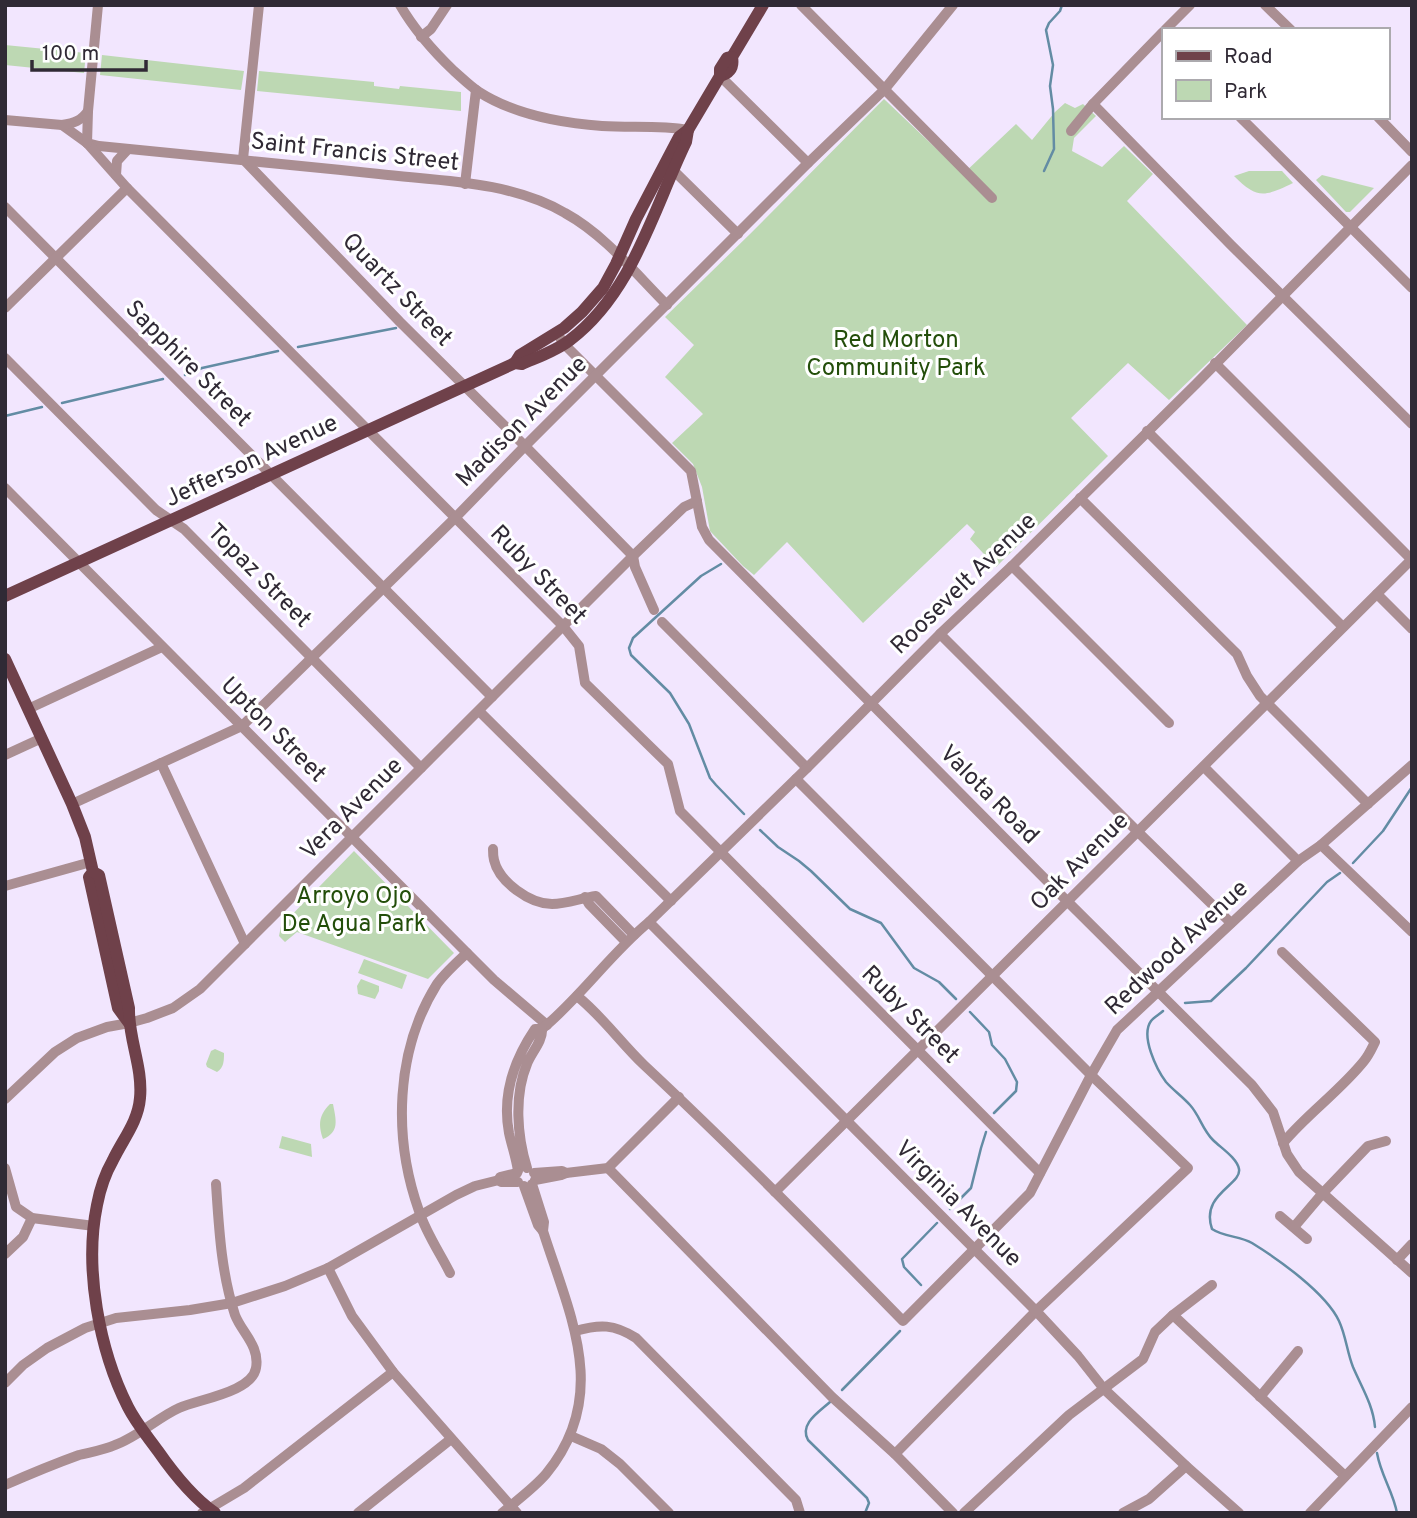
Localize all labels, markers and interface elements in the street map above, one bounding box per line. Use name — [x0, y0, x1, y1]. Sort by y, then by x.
scale bar — [32, 28, 145, 72]
legend — [1162, 28, 1389, 119]
text: 100 m — [42, 41, 99, 68]
text: Road — [1224, 44, 1273, 71]
text: Park — [1224, 79, 1267, 106]
street label: Saint Francis Street — [249, 127, 460, 179]
street label: Quartz Street — [335, 227, 458, 354]
street label: Sapphire Street — [118, 295, 257, 434]
park label: Red Morton Community Park — [806, 326, 986, 384]
street label: Madison Avenue — [450, 350, 594, 494]
street label: Jefferson Avenue — [161, 409, 343, 515]
street label: Roosevelt Avenue — [885, 507, 1044, 662]
street label: Topaz Street — [200, 518, 317, 635]
street label: Ruby Street — [483, 519, 592, 631]
street label: Upton Street — [213, 671, 332, 790]
street label: Valota Road — [932, 739, 1045, 852]
street label: Vera Avenue — [295, 752, 410, 867]
street label: Oak Avenue — [1025, 807, 1136, 918]
street label: Redwood Avenue — [1099, 874, 1255, 1023]
park label: Arroyo Ojo De Agua Park — [282, 882, 426, 940]
street label: Ruby Street — [854, 960, 965, 1071]
street label: Virginia Avenue — [888, 1135, 1027, 1274]

